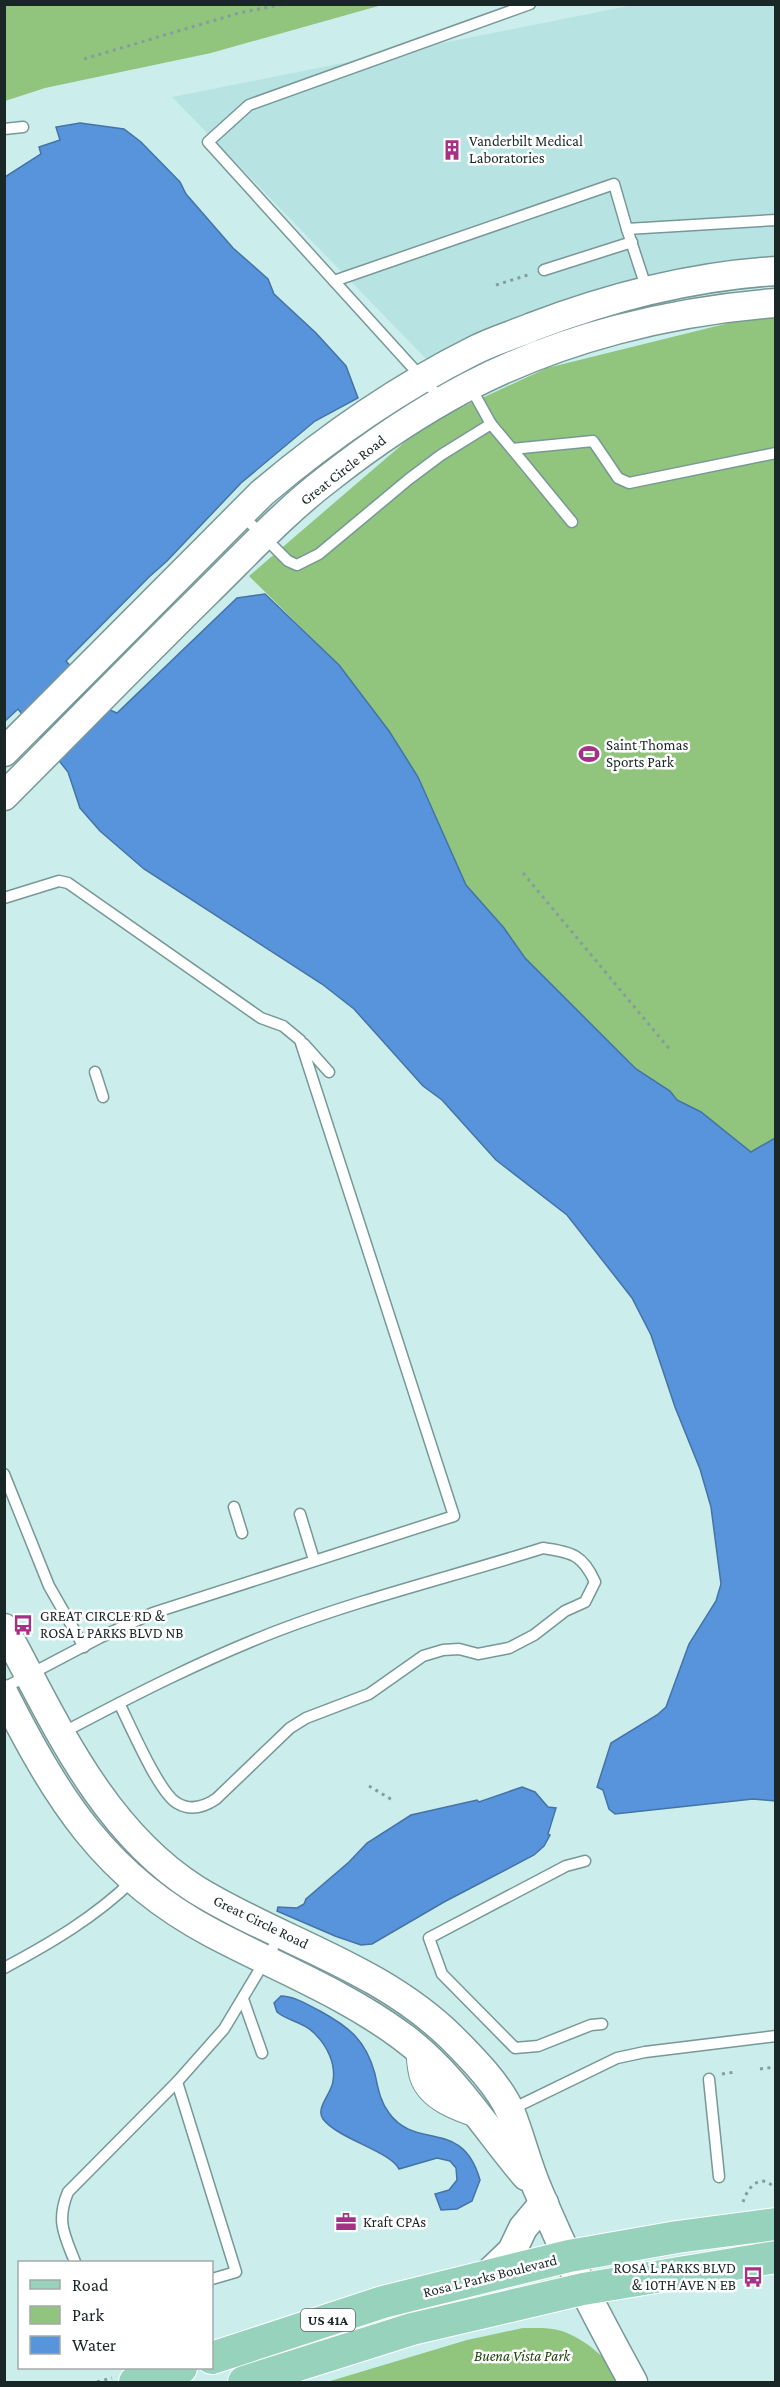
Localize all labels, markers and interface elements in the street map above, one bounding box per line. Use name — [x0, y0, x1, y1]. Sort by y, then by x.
place label: Vanderbilt Medical Laboratories — [469, 133, 583, 166]
building icon: Vanderbilt Medical Laboratories — [440, 138, 464, 162]
street label: Great Circle Road — [297, 432, 389, 508]
place label: Saint Thomas Sports Park — [606, 737, 688, 771]
sports icon: Saint Thomas Sports Park — [577, 742, 601, 766]
place label: GREAT CIRCLE RD & ROSA L PARKS BLVD NB — [40, 1608, 184, 1641]
bus stop icon: GREAT CIRCLE RD & ROSA L PARKS BLVD NB — [11, 1613, 35, 1637]
street label: Great Circle Road — [211, 1892, 311, 1952]
office icon: Kraft CPAs — [334, 2210, 358, 2234]
place label: Kraft CPAs — [363, 2214, 426, 2230]
street label: Rosa L Parks Boulevard — [421, 2252, 559, 2300]
place label: ROSA L PARKS BLVD & 10TH AVE N EB — [613, 2260, 736, 2293]
legend — [18, 2261, 213, 2369]
bus stop icon: ROSA L PARKS BLVD & 10TH AVE N EB — [741, 2265, 765, 2289]
text: Road — [72, 2275, 109, 2295]
text: Park — [72, 2305, 104, 2325]
road number: US 41A — [301, 2309, 355, 2331]
text: Water — [72, 2335, 117, 2355]
park label: Buena Vista Park — [474, 2348, 572, 2364]

